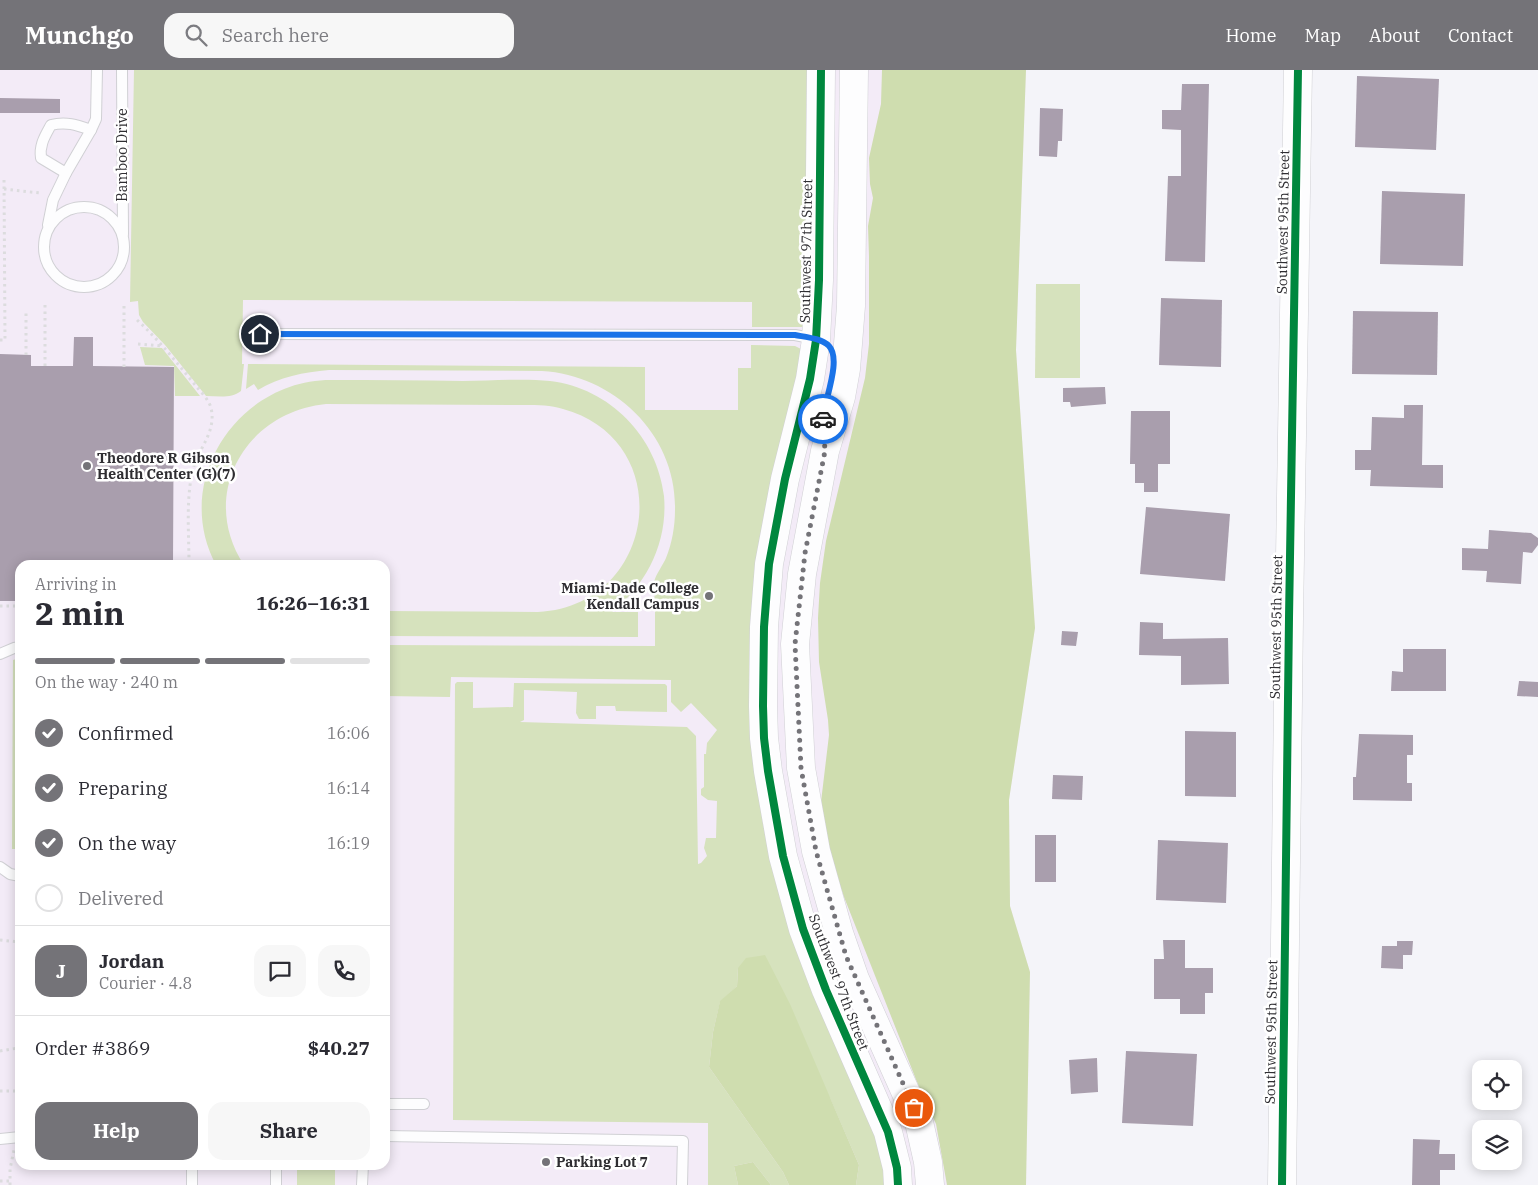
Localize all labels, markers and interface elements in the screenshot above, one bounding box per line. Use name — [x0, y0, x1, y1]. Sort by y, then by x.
search box — [164, 13, 514, 58]
text: Munchgo — [25, 19, 134, 51]
icon: search — [182, 21, 210, 49]
text: Search here — [222, 23, 329, 47]
text: Home — [1225, 24, 1277, 47]
text: Map — [1305, 24, 1341, 47]
text: About — [1369, 24, 1420, 47]
text: Contact — [1448, 24, 1513, 47]
street label: Bamboo Drive — [113, 108, 131, 202]
street label: Southwest 95th Street — [1273, 150, 1293, 294]
street label: Southwest 97th Street — [796, 179, 816, 323]
pin — [239, 313, 281, 355]
icon: home — [246, 320, 274, 348]
courier — [798, 394, 848, 444]
icon: car — [809, 405, 837, 433]
place label: Theodore R Gibson Health Center (G)(7) — [97, 449, 235, 483]
marker: Theodore R Gibson Health Center (G)(7) — [81, 460, 93, 472]
street label: Southwest 95th Street — [1266, 555, 1286, 699]
text: Arriving in — [35, 574, 117, 594]
place label: Miami-Dade College Kendall Campus — [561, 579, 699, 613]
marker: Miami-Dade College Kendall Campus — [703, 590, 715, 602]
text: 16:26–16:31 — [256, 591, 370, 615]
text: 2 min — [35, 592, 125, 634]
text: On the way · 240 m — [35, 672, 178, 692]
icon: check — [35, 719, 63, 747]
text: Confirmed — [78, 721, 173, 745]
text: 16:06 — [327, 723, 370, 743]
icon: check — [35, 774, 63, 802]
text: Preparing — [78, 776, 167, 800]
text: 16:14 — [327, 778, 370, 798]
icon: check — [35, 829, 63, 857]
text: On the way — [78, 831, 176, 855]
text: 16:19 — [327, 833, 370, 853]
text: Delivered — [78, 886, 164, 910]
street label: Southwest 97th Street — [805, 911, 873, 1053]
button: chat — [254, 945, 306, 997]
button: phone — [318, 945, 370, 997]
text: Jordan — [99, 949, 164, 973]
text: J — [56, 959, 66, 983]
street label: Southwest 95th Street — [1261, 960, 1281, 1104]
text: Courier · 4.8 — [99, 973, 192, 993]
text: Order #3869 — [35, 1036, 150, 1060]
text: $40.27 — [308, 1036, 370, 1060]
map controls — [1472, 1060, 1522, 1170]
button: locate — [1472, 1060, 1522, 1110]
pin — [893, 1087, 935, 1129]
icon: bag — [900, 1094, 928, 1122]
button: Help — [35, 1102, 198, 1160]
button: Share — [208, 1102, 370, 1160]
button: layers — [1472, 1120, 1522, 1170]
place label: Parking Lot 7 — [556, 1153, 648, 1171]
marker: Parking Lot 7 — [540, 1156, 552, 1168]

